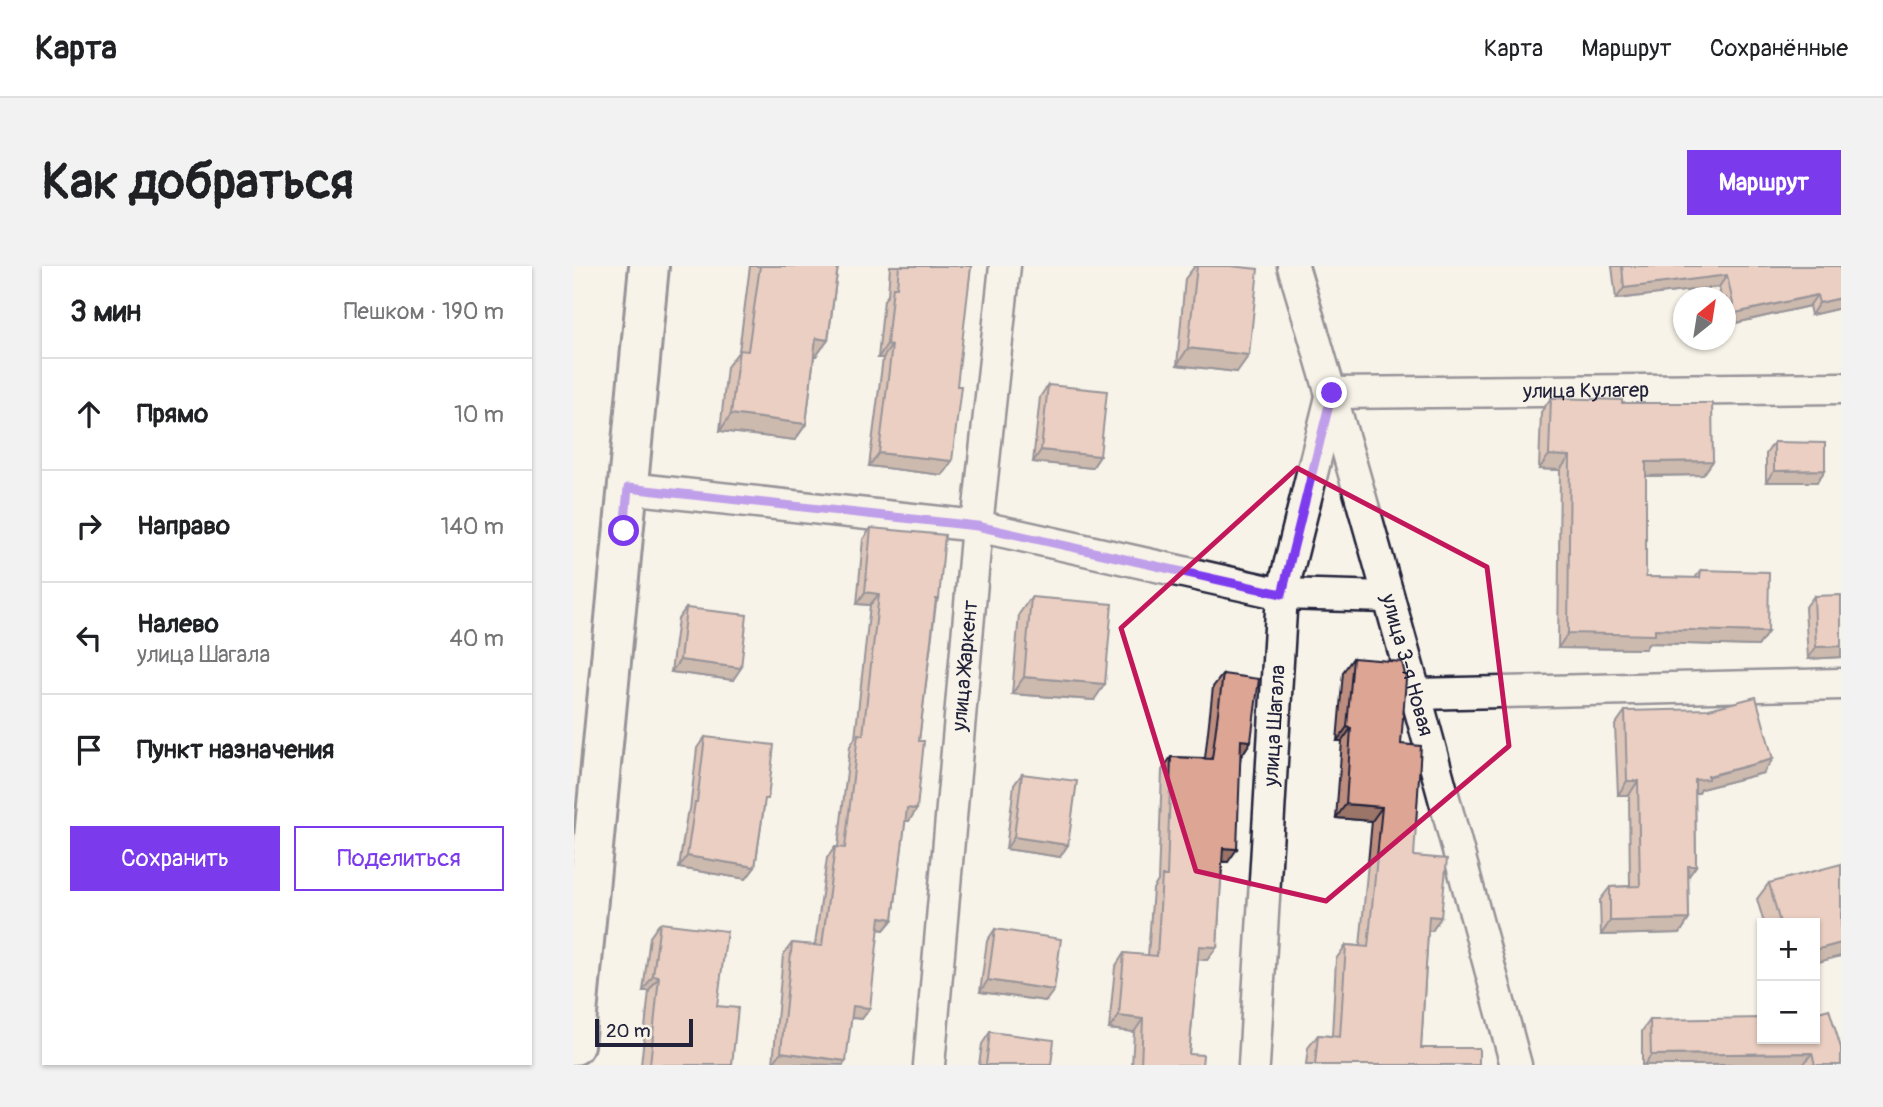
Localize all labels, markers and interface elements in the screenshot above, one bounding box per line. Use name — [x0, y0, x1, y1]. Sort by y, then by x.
text: Карта — [35, 28, 117, 69]
text: Карта — [1484, 34, 1543, 63]
text: Маршрут — [1581, 34, 1672, 63]
text: Сохранённые — [1710, 34, 1848, 63]
button: Маршрут — [1687, 150, 1841, 215]
text: Как добраться — [42, 152, 354, 213]
north arrow — [1673, 287, 1736, 350]
text: 3 мин — [70, 293, 141, 330]
text: Пешком · 190 m — [344, 297, 504, 326]
route end — [1316, 377, 1347, 408]
street label: улица Кулагер — [1522, 377, 1649, 405]
icon: ahead — [70, 395, 108, 433]
text: Прямо — [137, 398, 208, 430]
text: 10 m — [454, 400, 504, 429]
icon: right — [70, 507, 108, 545]
text: Направо — [137, 510, 230, 542]
text: 140 m — [441, 512, 504, 541]
route start — [608, 515, 639, 546]
street label: улица 3-я Новая — [1374, 590, 1439, 739]
street label: улица Жаркент — [946, 599, 984, 733]
text: Налево — [137, 608, 219, 640]
icon: left — [70, 619, 108, 657]
text: 40 m — [450, 624, 504, 653]
text: улица Шагала — [137, 640, 270, 669]
street label: улица Шагала — [1258, 664, 1292, 788]
icon: arrive — [70, 731, 108, 769]
text: Пункт назначения — [137, 734, 334, 766]
button: Сохранить — [70, 826, 280, 891]
button: Поделиться — [294, 826, 504, 891]
map controls — [1757, 918, 1820, 1044]
button: + — [1757, 918, 1820, 981]
button: − — [1757, 981, 1820, 1044]
scale bar — [595, 1016, 693, 1048]
text: 20 m — [606, 1019, 651, 1043]

